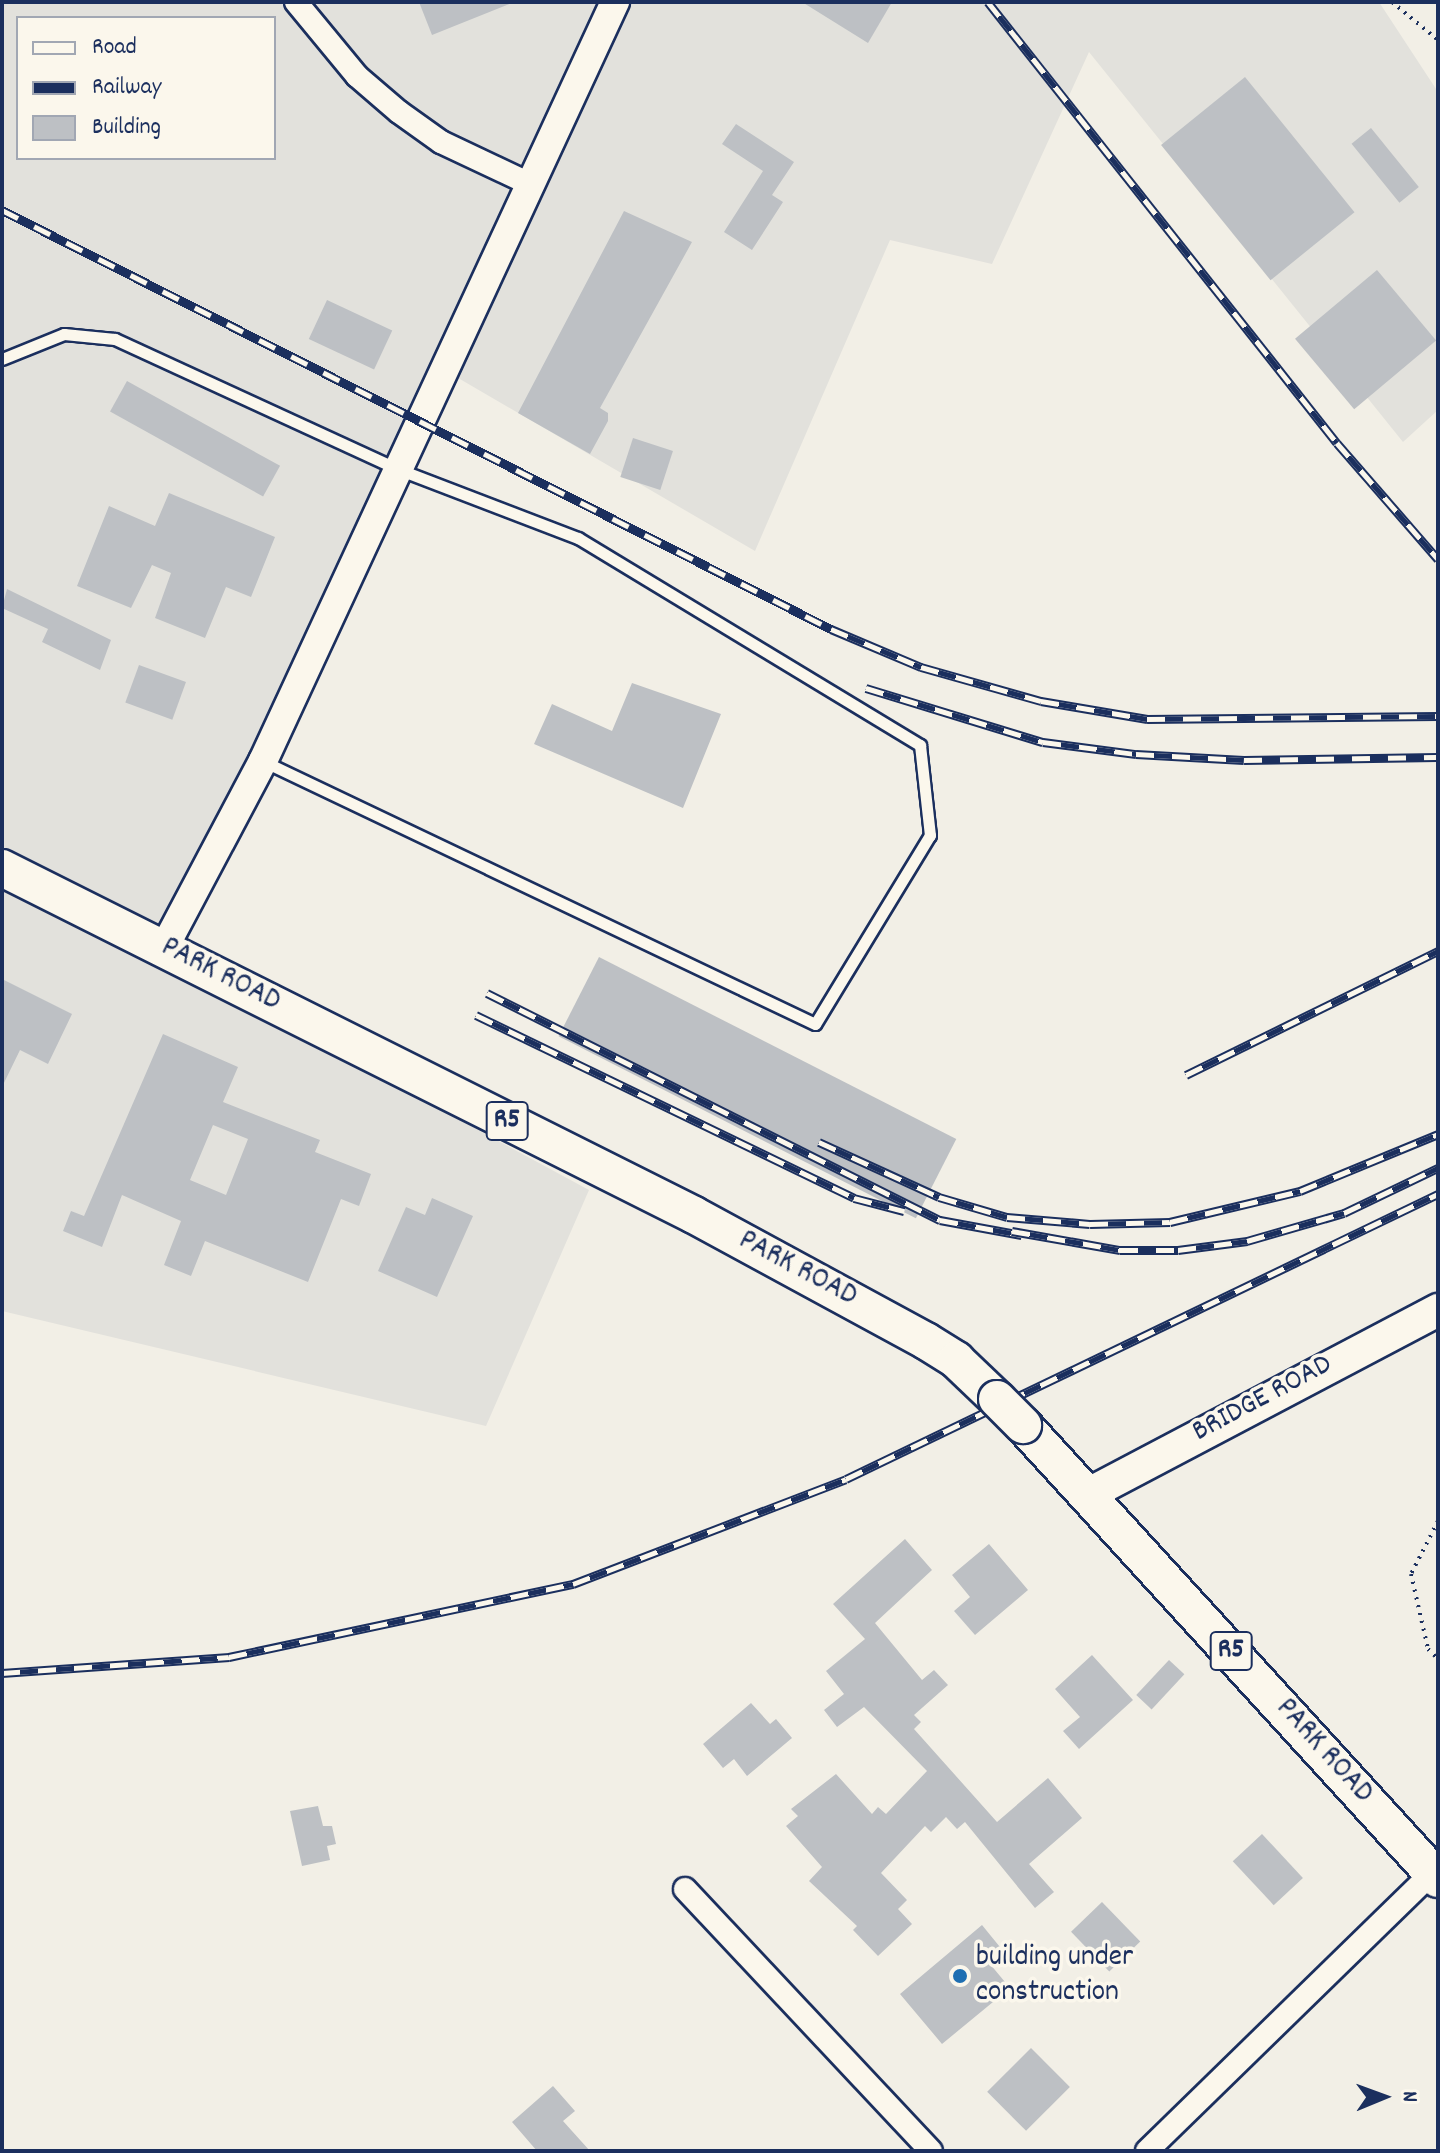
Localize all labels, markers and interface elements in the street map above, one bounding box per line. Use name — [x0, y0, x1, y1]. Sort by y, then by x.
legend — [16, 16, 276, 160]
text: Road — [92, 31, 137, 65]
text: Railway — [92, 71, 161, 105]
text: Building — [92, 111, 161, 145]
street label: PARK ROAD — [154, 931, 286, 1021]
road number: R5 — [485, 1097, 529, 1145]
street label: PARK ROAD — [732, 1224, 862, 1316]
street label: BRIDGE ROAD — [1187, 1348, 1339, 1452]
road number: R5 — [1209, 1627, 1253, 1675]
street label: PARK ROAD — [1266, 1692, 1380, 1812]
place label: building under construction — [976, 1941, 1133, 2012]
marker: building under construction — [951, 1967, 969, 1985]
north arrow — [1344, 2057, 1424, 2137]
text: N — [1393, 2091, 1424, 2102]

